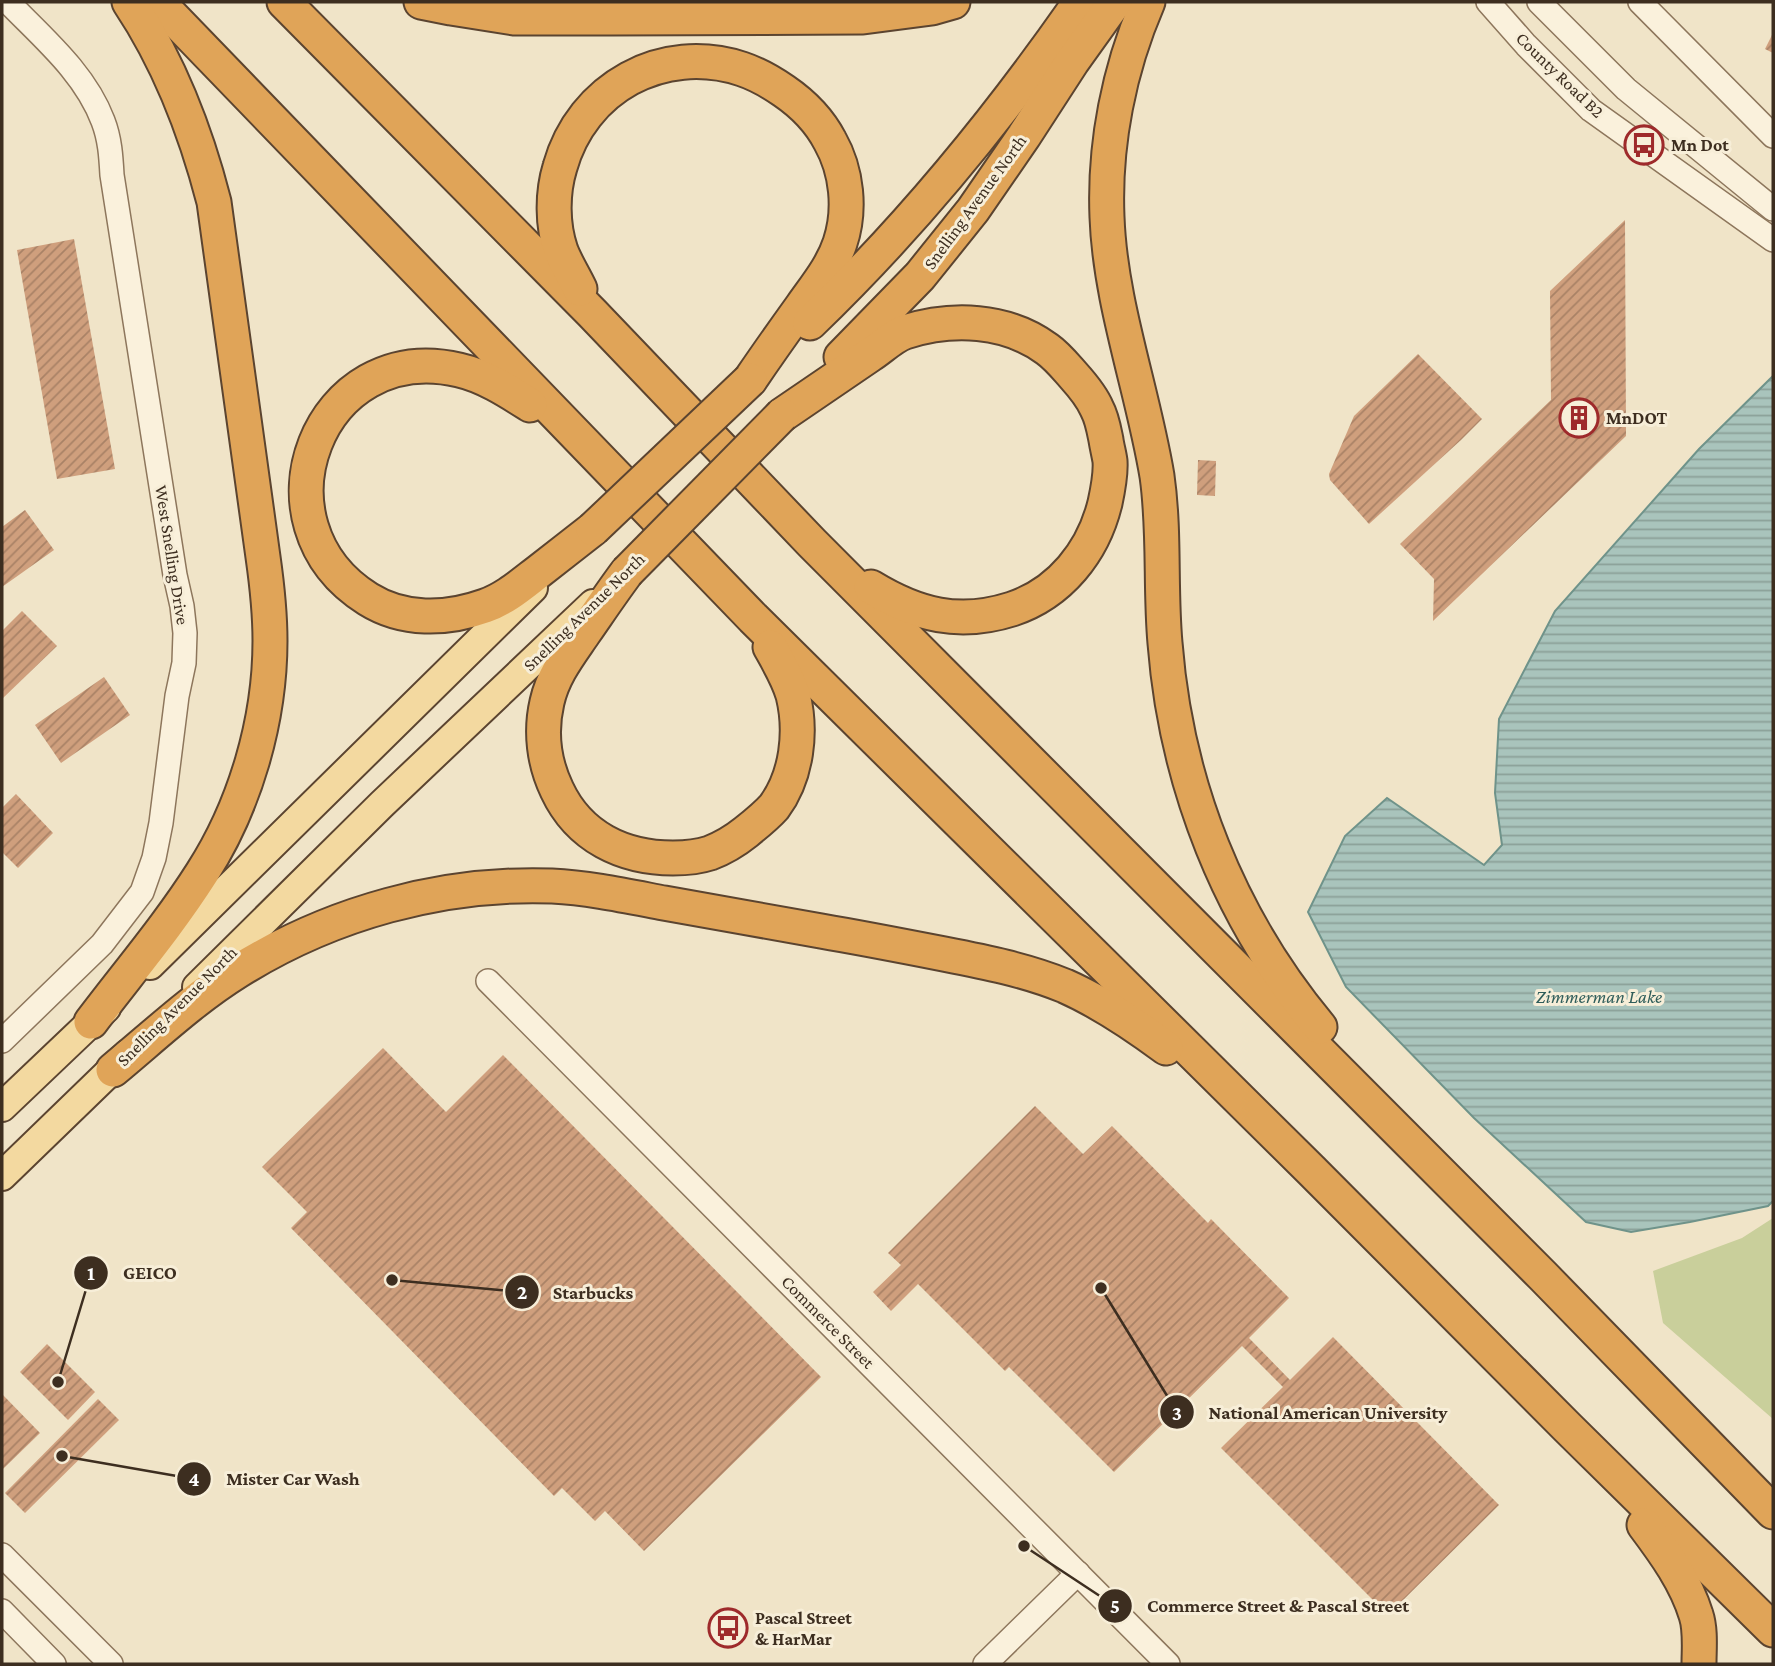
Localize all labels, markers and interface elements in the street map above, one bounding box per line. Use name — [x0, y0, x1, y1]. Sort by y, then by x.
street label: County Road B2 — [1512, 28, 1608, 122]
bus stop icon: Mn Dot — [1623, 124, 1665, 166]
street label: Snelling Avenue North — [920, 131, 1031, 273]
place label: Mn Dot — [1671, 135, 1729, 155]
building icon: MnDOT — [1558, 397, 1600, 439]
place label: MnDOT — [1606, 408, 1668, 428]
street label: West Snelling Drive — [151, 484, 193, 626]
street label: Snelling Avenue North — [519, 549, 649, 675]
street label: Snelling Avenue North — [113, 942, 241, 1070]
water label: Zimmerman Lake — [1536, 986, 1662, 1007]
callout: GEICO — [74, 1253, 191, 1293]
text: 1 — [87, 1261, 95, 1285]
text: GEICO — [123, 1262, 177, 1283]
street label: Commerce Street — [777, 1271, 879, 1373]
callout: Starbucks — [504, 1272, 648, 1312]
text: 2 — [517, 1280, 528, 1304]
text: Starbucks — [553, 1282, 634, 1303]
callout: National American University — [1159, 1392, 1461, 1432]
text: 3 — [1172, 1401, 1182, 1425]
text: National American University — [1209, 1402, 1448, 1423]
callout: Mister Car Wash — [177, 1459, 373, 1499]
text: 4 — [188, 1467, 200, 1491]
text: Mister Car Wash — [226, 1468, 360, 1489]
callout: Commerce Street & Pascal Street — [1098, 1586, 1423, 1626]
text: 5 — [1110, 1594, 1120, 1618]
text: Commerce Street & Pascal Street — [1147, 1595, 1409, 1616]
bus stop icon: Pascal Street & HarMar — [707, 1607, 749, 1649]
place label: Pascal Street & HarMar — [755, 1608, 852, 1649]

